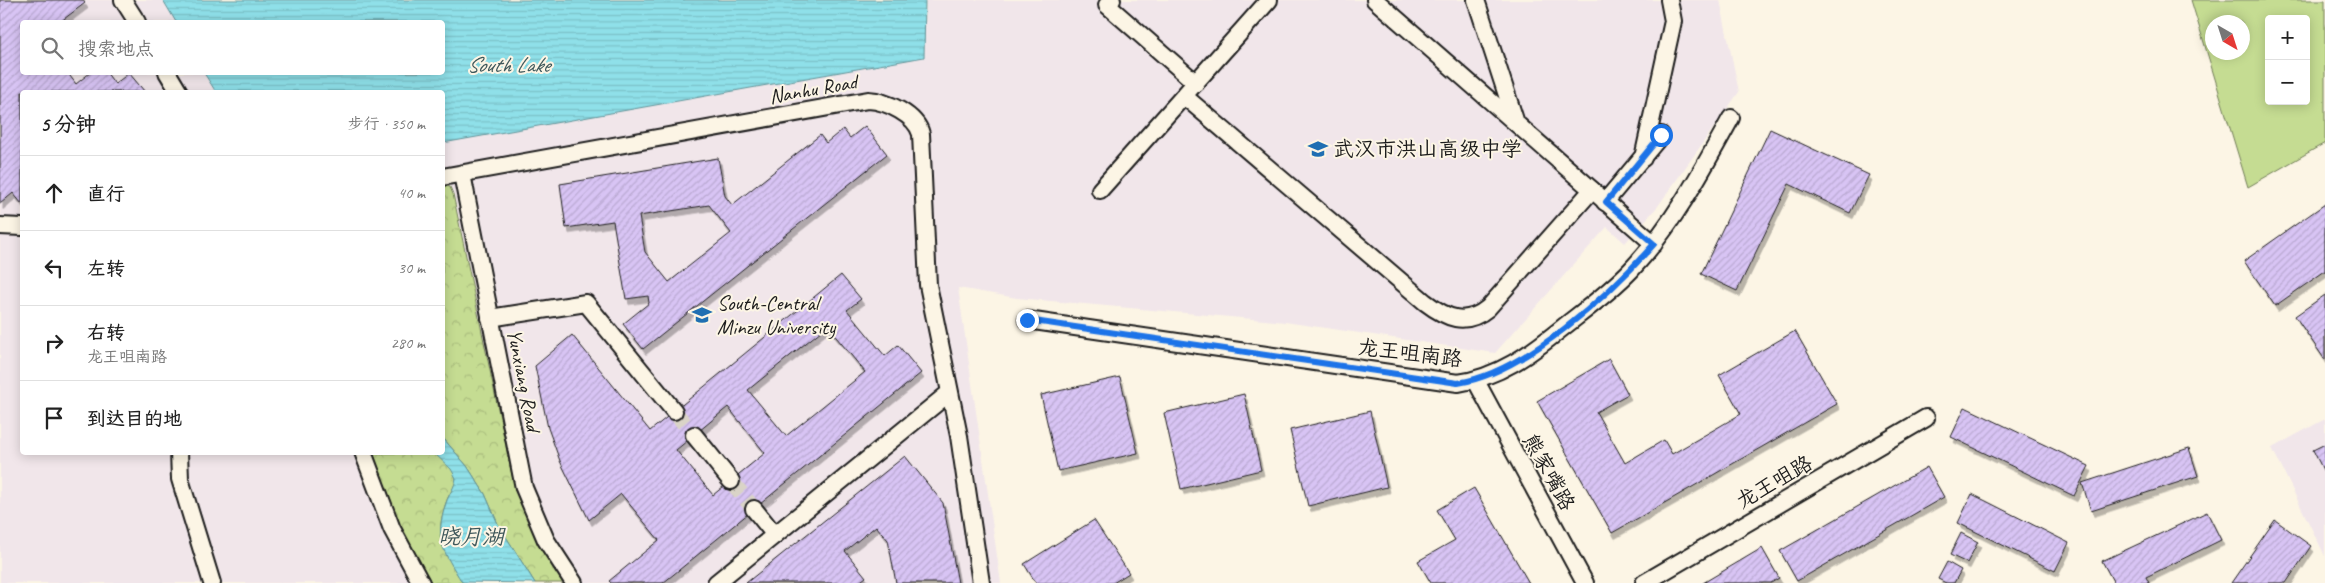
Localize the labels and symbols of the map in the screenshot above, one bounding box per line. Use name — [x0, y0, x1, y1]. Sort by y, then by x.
north arrow — [2205, 15, 2250, 60]
water label: South Lake — [467, 51, 553, 79]
street label: Nanhu Road — [767, 68, 862, 110]
route start — [1650, 124, 1673, 147]
place label: 武汉市洪山高级中学 — [1333, 136, 1522, 162]
school or university icon: 武汉市洪山高级中学 — [1307, 138, 1329, 160]
place label: South-Central Minzu University — [717, 290, 837, 340]
school or university icon: South-Central Minzu University — [691, 304, 713, 326]
route end — [1016, 309, 1039, 332]
street label: Yunxiang Road — [501, 327, 547, 437]
street label: 龙王咀南路 — [1356, 334, 1464, 372]
street label: 熊家嘴路 — [1517, 429, 1581, 515]
street label: 龙王咀路 — [1731, 450, 1817, 514]
water label: 晓月湖 — [438, 523, 506, 551]

